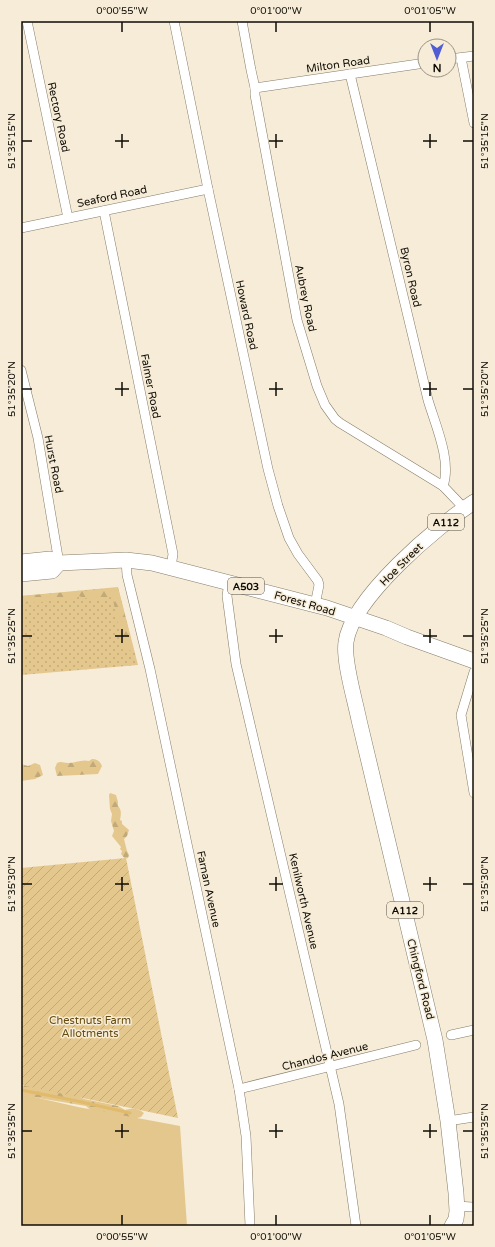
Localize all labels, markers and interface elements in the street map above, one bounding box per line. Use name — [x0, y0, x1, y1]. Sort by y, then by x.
text: 0°00'55"W — [96, 5, 148, 17]
text: 0°01'00"W — [250, 5, 302, 17]
text: 0°01'05"W — [404, 5, 456, 17]
north arrow — [417, 38, 457, 78]
street label: Milton Road — [305, 54, 371, 75]
text: N — [433, 61, 441, 74]
street label: Rectory Road — [45, 81, 72, 153]
text: 51°35'15"N — [6, 113, 18, 169]
text: 51°35'15"N — [479, 113, 491, 169]
street label: Seaford Road — [76, 183, 148, 210]
street label: Byron Road — [397, 246, 424, 309]
street label: Aubrey Road — [292, 263, 319, 333]
street label: Howard Road — [233, 279, 260, 351]
street label: Falmer Road — [138, 353, 163, 420]
text: 51°35'20"N — [6, 361, 18, 417]
text: 51°35'20"N — [479, 361, 491, 417]
street label: Hurst Road — [41, 434, 66, 494]
road number: A112 — [428, 514, 464, 530]
street label: Hoe Street — [377, 540, 426, 589]
road number: A503 — [228, 578, 264, 594]
street label: Forest Road — [273, 589, 337, 618]
text: 51°35'25"N — [6, 608, 18, 664]
text: 51°35'25"N — [479, 608, 491, 664]
street label: Farnan Avenue — [194, 850, 223, 929]
street label: Kenilworth Avenue — [286, 852, 321, 951]
text: 51°35'30"N — [6, 856, 18, 912]
text: 51°35'30"N — [479, 856, 491, 912]
road number: A112 — [387, 902, 423, 918]
street label: Chingford Road — [404, 937, 437, 1021]
park label: Chestnuts Farm Allotments — [49, 1014, 131, 1040]
street label: Chandos Avenue — [281, 1039, 370, 1073]
text: 51°35'35"N — [6, 1103, 18, 1159]
text: 51°35'35"N — [479, 1103, 491, 1159]
text: 0°00'55"W — [96, 1231, 148, 1243]
text: 0°01'00"W — [250, 1231, 302, 1243]
text: 0°01'05"W — [404, 1231, 456, 1243]

